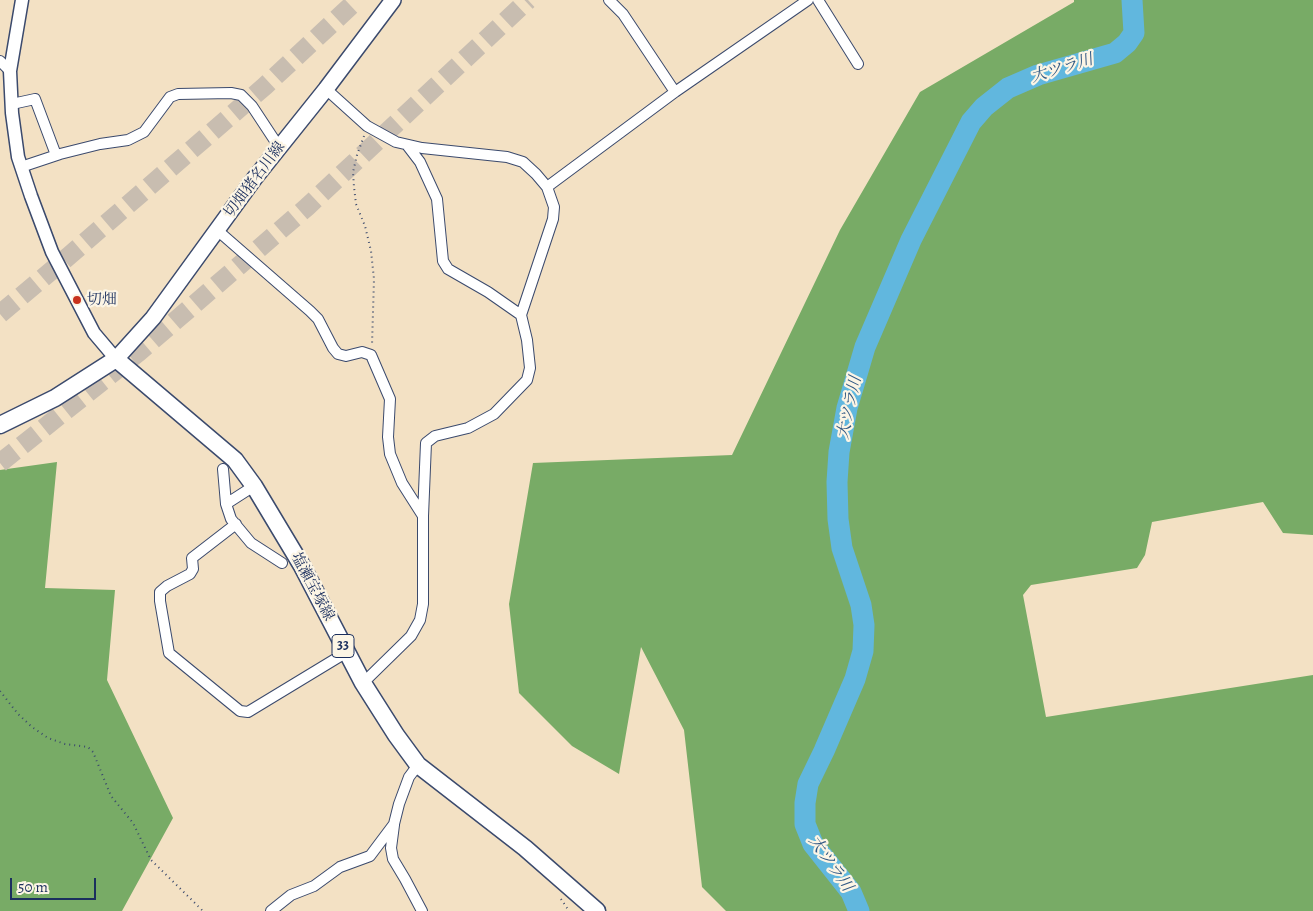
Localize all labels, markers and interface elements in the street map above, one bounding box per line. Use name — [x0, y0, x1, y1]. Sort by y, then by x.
water label: 大ツラ川 — [1029, 50, 1095, 88]
street label: 切畑猪名川線 — [221, 139, 289, 221]
place label: 切畑 — [87, 291, 117, 309]
marker: 切畑 — [71, 294, 83, 306]
water label: 大ツラ川 — [834, 375, 866, 441]
street label: 塩瀬宝塚線 — [286, 550, 338, 624]
road number: 33 — [332, 634, 354, 658]
water label: 大ツラ川 — [804, 832, 856, 896]
scale bar — [12, 868, 99, 900]
text: 50 m — [18, 877, 48, 897]

